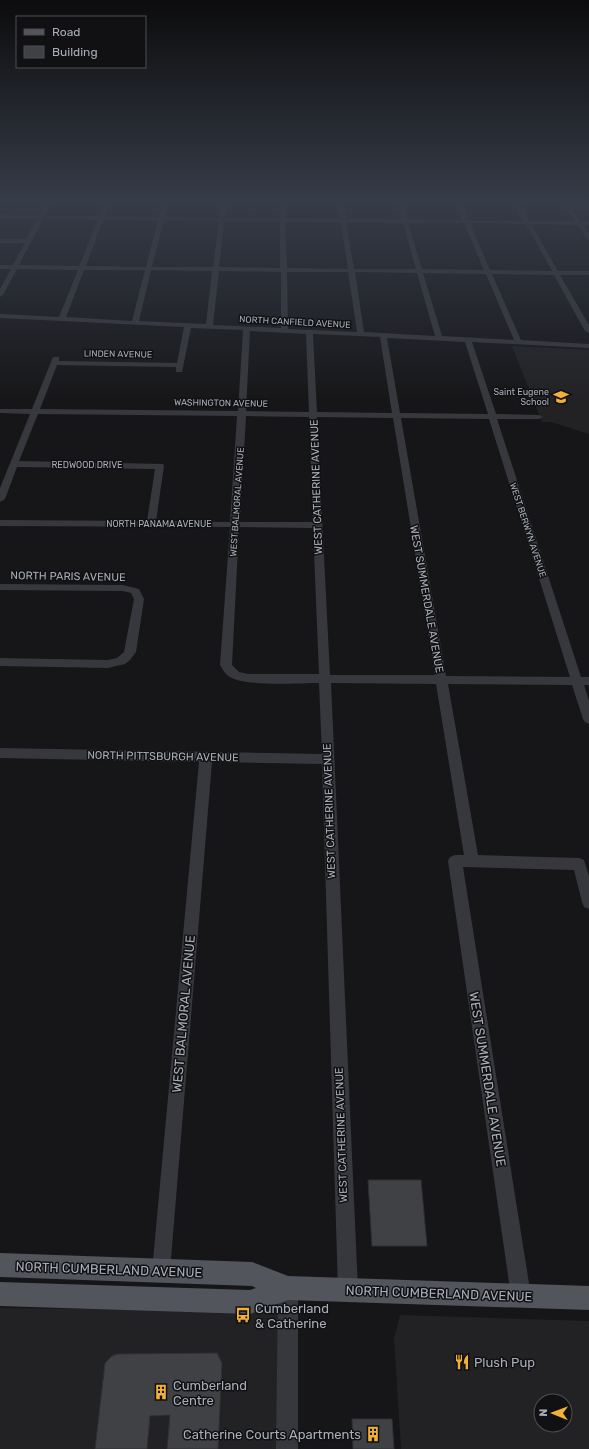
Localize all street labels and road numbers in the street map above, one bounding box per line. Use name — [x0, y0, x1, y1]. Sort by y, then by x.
street label: NORTH CANFIELD AVENUE — [239, 314, 351, 330]
street label: LINDEN AVENUE — [84, 348, 152, 360]
street label: WASHINGTON AVENUE — [174, 397, 268, 409]
street label: WEST CATHERINE AVENUE — [308, 419, 325, 555]
street label: WEST BALMORAL AVENUE — [228, 447, 246, 557]
street label: REDWOOD DRIVE — [51, 460, 123, 470]
street label: WEST BERWYN AVENUE — [508, 481, 548, 579]
street label: NORTH PANAMA AVENUE — [106, 519, 212, 529]
street label: WEST SUMMERDALE AVENUE — [407, 524, 446, 674]
street label: NORTH PARIS AVENUE — [10, 569, 126, 584]
street label: WEST CATHERINE AVENUE — [321, 743, 338, 879]
street label: NORTH PITTSBURGH AVENUE — [87, 749, 239, 764]
street label: WEST BALMORAL AVENUE — [169, 935, 198, 1093]
street label: WEST SUMMERDALE AVENUE — [466, 991, 509, 1168]
street label: WEST CATHERINE AVENUE — [333, 1067, 350, 1203]
street label: NORTH CUMBERLAND AVENUE — [15, 1259, 203, 1280]
street label: NORTH CUMBERLAND AVENUE — [345, 1283, 533, 1304]

